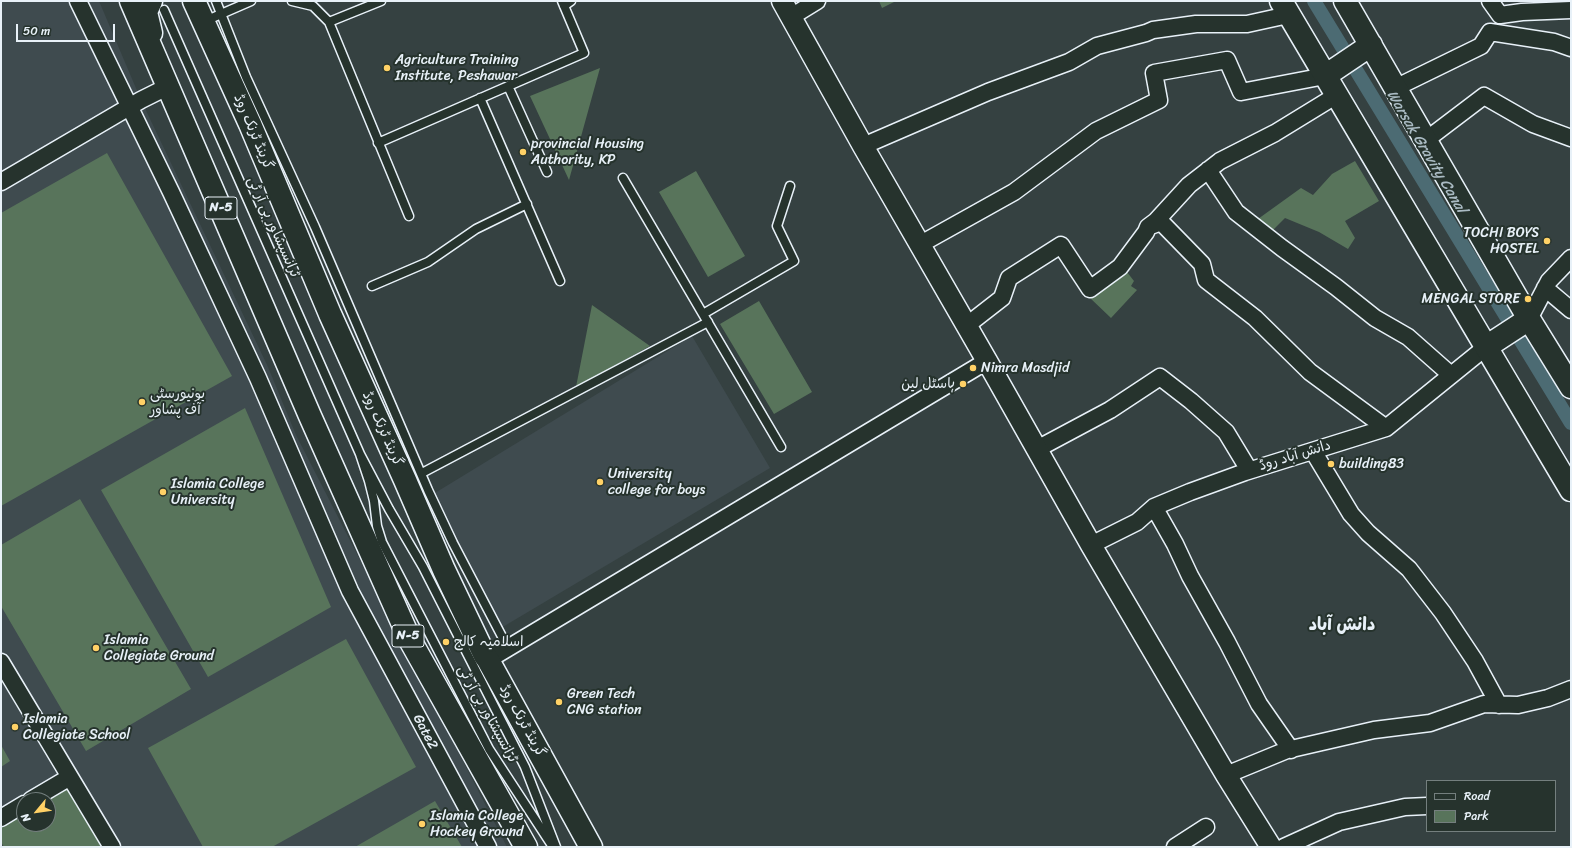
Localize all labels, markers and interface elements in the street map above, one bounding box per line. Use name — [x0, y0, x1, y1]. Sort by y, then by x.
scale bar — [18, 16, 117, 42]
text: 50 m — [23, 20, 50, 42]
place label: Agriculture Training Institute, Peshawar — [395, 52, 519, 84]
marker: Agriculture Training Institute, Peshawar — [382, 63, 392, 73]
water label: Warsak Gravity Canal — [1382, 87, 1470, 217]
street label: گرینڈ ٹرنک روڈ — [230, 92, 276, 172]
place label: provincial Housing Authority, KP — [531, 136, 644, 168]
marker: provincial Housing Authority, KP — [518, 147, 528, 157]
street label: ٹرانسپشاور بی آر ٹی — [243, 174, 303, 280]
road number: N-5 — [205, 197, 237, 219]
place label: TOCHI BOYS HOSTEL — [1463, 225, 1539, 258]
marker: TOCHI BOYS HOSTEL — [1542, 236, 1552, 246]
place label: MENGAL STORE — [1422, 291, 1520, 307]
marker: MENGAL STORE — [1523, 294, 1533, 304]
place label: Nimra Masdjid — [981, 360, 1069, 376]
marker: Nimra Masdjid — [968, 363, 978, 373]
place label: ہاسٹل لین — [901, 376, 955, 392]
marker: ہاسٹل لین — [958, 379, 968, 389]
place label: یونیورسٹی آف پشاور — [150, 386, 205, 418]
street label: گرینڈ ٹرنک روڈ — [358, 389, 406, 469]
marker: یونیورسٹی آف پشاور — [137, 397, 147, 407]
street label: دانش آباد روڈ — [1257, 437, 1333, 475]
place label: building83 — [1339, 456, 1404, 472]
marker: building83 — [1326, 459, 1336, 469]
place label: University college for boys — [608, 466, 705, 498]
place label: Islamia College University — [171, 476, 264, 508]
marker: University college for boys — [595, 477, 605, 487]
marker: Islamia College University — [158, 487, 168, 497]
district label: دانش آباد — [1309, 614, 1375, 636]
road number: N-5 — [392, 625, 424, 647]
place label: Islamia Collegiate Ground — [104, 632, 214, 664]
place label: اسلامیہ کالج — [454, 634, 524, 650]
marker: اسلامیہ کالج — [441, 637, 451, 647]
marker: Islamia Collegiate Ground — [91, 643, 101, 653]
street label: ٹرانسپشاور بی آر ٹی — [453, 663, 521, 765]
street label: گرینڈ ٹرنک روڈ — [495, 682, 549, 760]
place label: Green Tech CNG station — [567, 686, 642, 718]
marker: Green Tech CNG station — [554, 697, 564, 707]
place label: Islamia Collegiate School — [23, 711, 130, 744]
street label: Gate2 — [409, 712, 441, 752]
marker: Islamia Collegiate School — [10, 722, 20, 732]
legend — [1426, 780, 1556, 832]
text: Road — [1464, 785, 1490, 807]
north arrow — [16, 792, 56, 832]
text: Park — [1464, 805, 1489, 827]
place label: Islamia College Hockey Ground — [430, 808, 523, 840]
text: N — [16, 810, 36, 826]
marker: Islamia College Hockey Ground — [417, 819, 427, 829]

